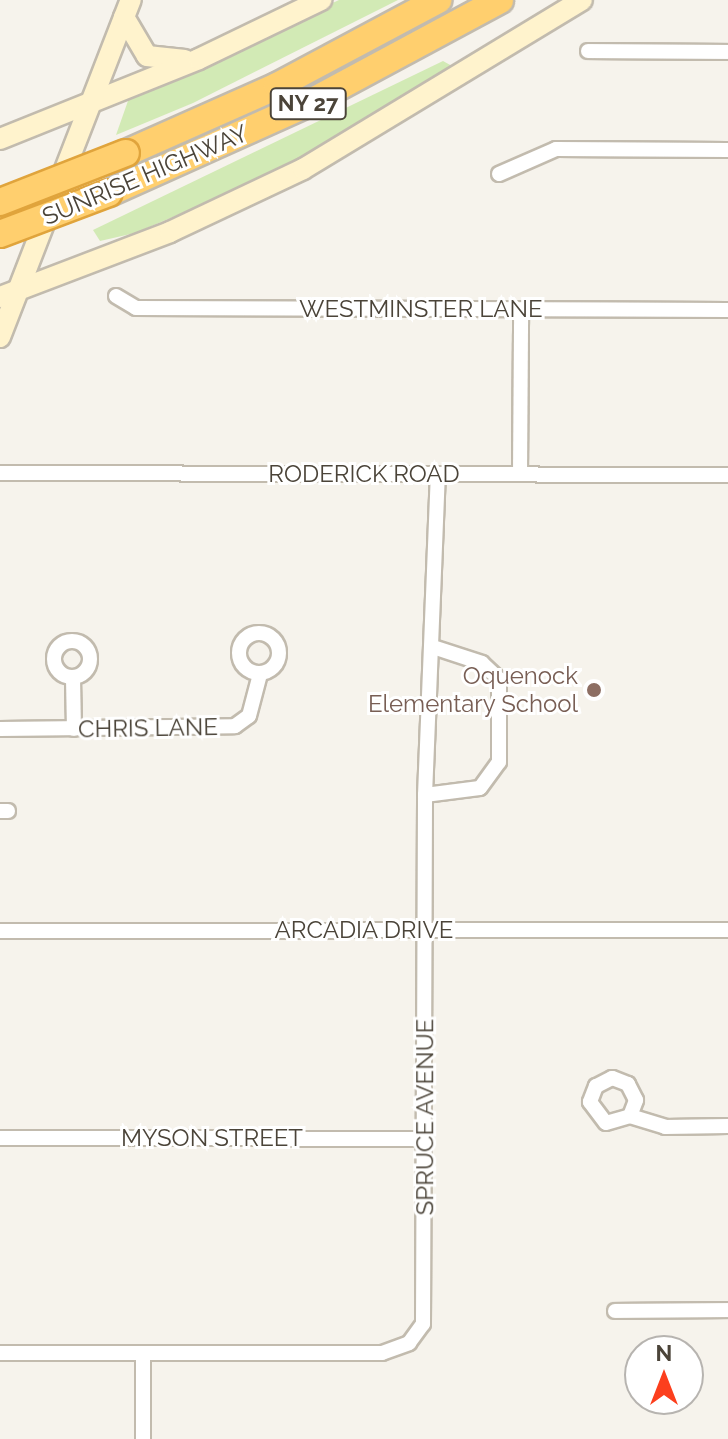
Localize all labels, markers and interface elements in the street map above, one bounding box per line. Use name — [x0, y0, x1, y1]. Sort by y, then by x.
road number: NY 27 — [268, 86, 348, 122]
street label: SUNRISE HIGHWAY — [38, 119, 252, 231]
street label: WESTMINSTER LANE — [299, 295, 543, 323]
street label: RODERICK ROAD — [268, 460, 460, 488]
place label: Oquenock Elementary School — [367, 662, 578, 718]
marker: Oquenock Elementary School — [585, 681, 603, 699]
street label: CHRIS LANE — [78, 712, 218, 744]
street label: ARCADIA DRIVE — [274, 916, 454, 944]
street label: SPRUCE AVENUE — [411, 1018, 439, 1216]
street label: MYSON STREET — [121, 1124, 303, 1152]
north arrow — [624, 1335, 704, 1415]
text: N — [656, 1340, 672, 1366]

